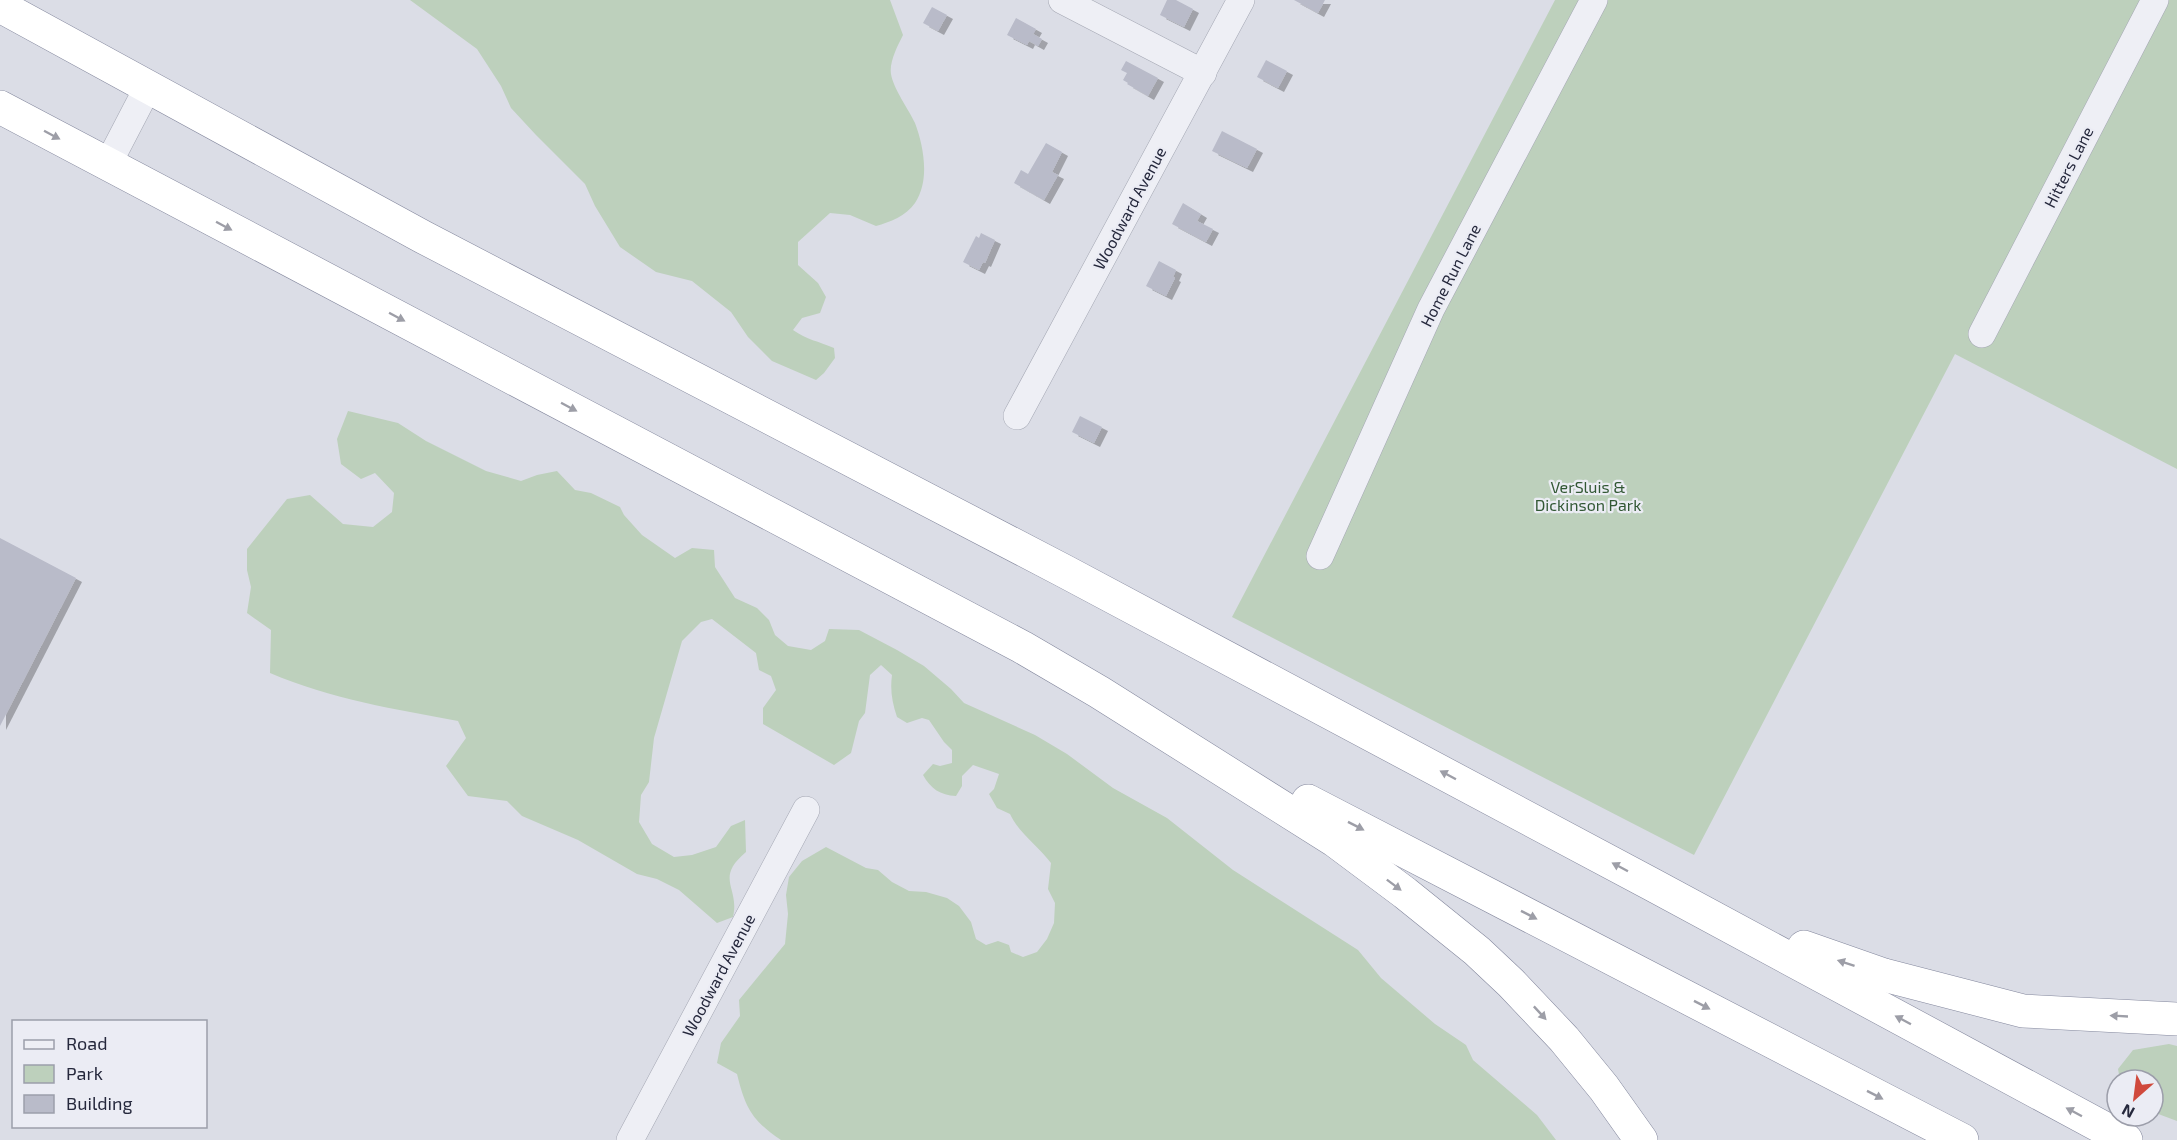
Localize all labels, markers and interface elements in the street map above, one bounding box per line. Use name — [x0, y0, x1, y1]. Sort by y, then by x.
street label: Hitters Lane — [2039, 123, 2097, 211]
one-way arrow — [43, 130, 60, 140]
street label: Woodward Avenue — [1089, 143, 1169, 273]
street label: Home Run Lane — [1416, 220, 1484, 330]
one-way arrow — [216, 221, 233, 231]
one-way arrow — [388, 312, 405, 322]
one-way arrow — [560, 402, 578, 412]
park label: VerSluis & Dickinson Park — [1535, 477, 1641, 514]
one-way arrow — [1439, 771, 1457, 781]
one-way arrow — [1347, 821, 1364, 830]
one-way arrow — [1611, 862, 1628, 872]
one-way arrow — [1386, 878, 1401, 890]
street label: Woodward Avenue — [678, 910, 758, 1040]
one-way arrow — [1520, 911, 1537, 920]
one-way arrow — [1837, 958, 1855, 967]
one-way arrow — [1694, 1000, 1711, 1010]
one-way arrow — [1533, 1006, 1547, 1021]
one-way arrow — [2109, 1012, 2128, 1021]
one-way arrow — [1894, 1015, 1911, 1024]
legend — [12, 1020, 207, 1128]
text: Road — [66, 1032, 107, 1054]
text: Park — [66, 1062, 103, 1084]
north arrow — [2105, 1068, 2165, 1128]
one-way arrow — [1867, 1090, 1884, 1100]
text: Building — [66, 1092, 133, 1114]
text: N — [2118, 1101, 2137, 1123]
one-way arrow — [2065, 1107, 2082, 1117]

